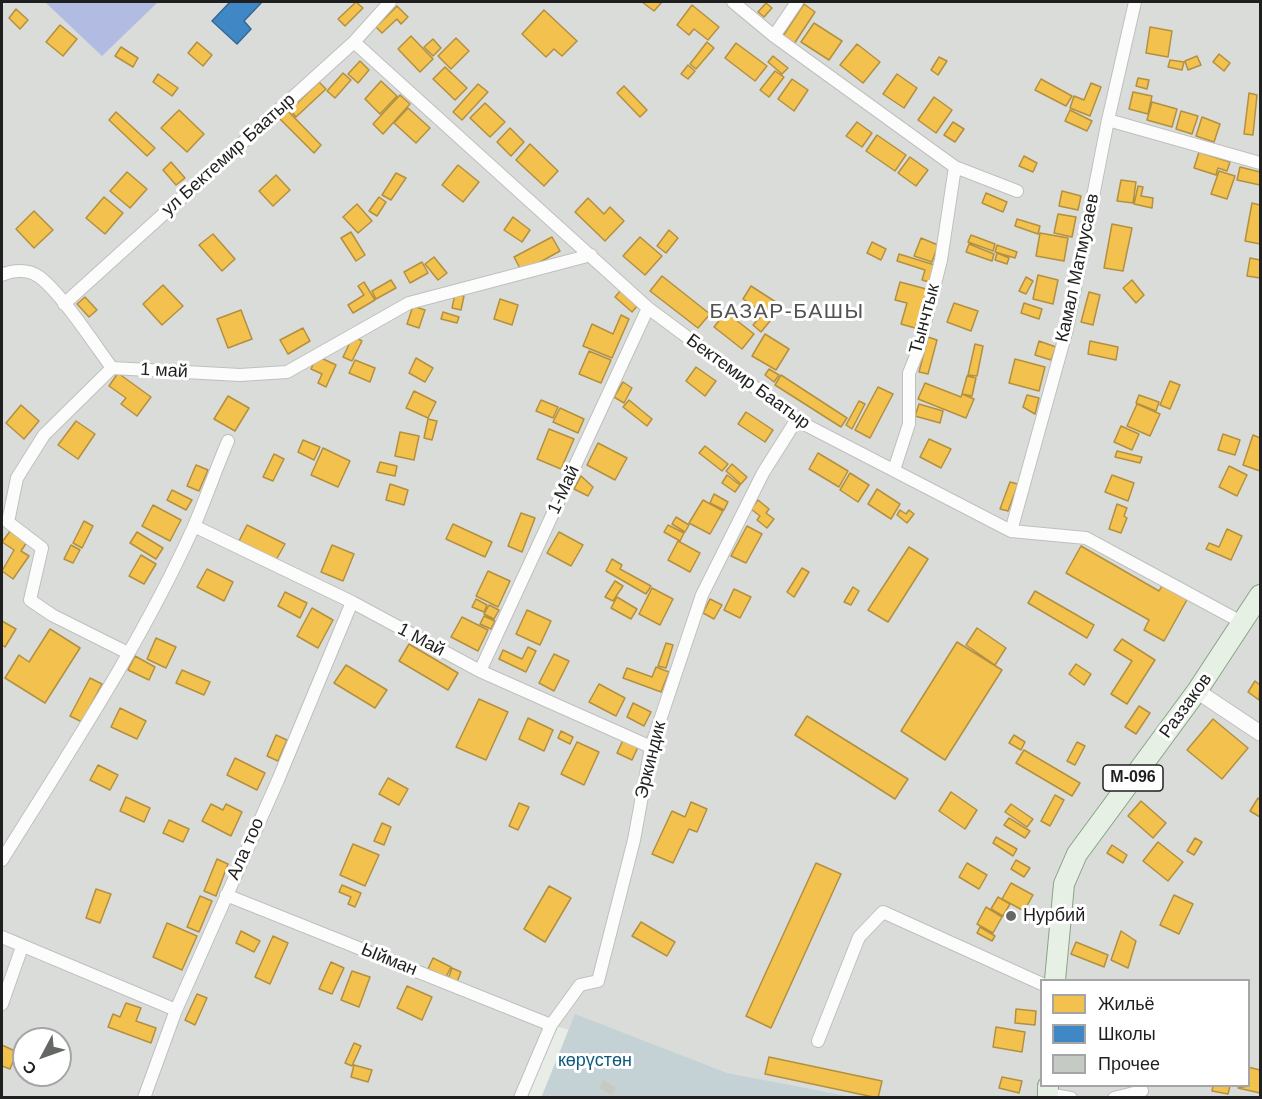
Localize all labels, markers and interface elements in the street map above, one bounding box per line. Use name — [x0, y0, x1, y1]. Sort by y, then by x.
street label: ул Бектемир Баатыр — [158, 89, 300, 221]
street label: Камал Матмусаев — [1052, 192, 1104, 344]
street label: Тынчтык — [905, 282, 945, 356]
district label: БАЗАР-БАШЫ — [710, 299, 864, 325]
street label: Бектемир Баатыр — [682, 330, 814, 434]
street label: 1 май — [140, 359, 188, 383]
street label: 1-Май — [543, 462, 585, 518]
street label: 1 Май — [394, 619, 448, 661]
street label: Раззаков — [1155, 669, 1217, 743]
street label: Эркиндик — [631, 719, 671, 801]
road number: М-096 — [1103, 765, 1163, 791]
street label: Ала тоо — [223, 815, 269, 883]
place label: Нурбий — [1023, 905, 1085, 927]
marker: Нурбий — [1004, 909, 1018, 923]
street label: Ыйман — [358, 939, 420, 981]
legend — [1040, 979, 1250, 1087]
text: Жильё — [1098, 994, 1155, 1014]
text: Школы — [1098, 1024, 1156, 1044]
north arrow — [12, 1027, 72, 1087]
park label: көрүстөн — [558, 1050, 632, 1072]
text: Прочее — [1098, 1054, 1160, 1074]
text: С — [19, 1058, 40, 1078]

